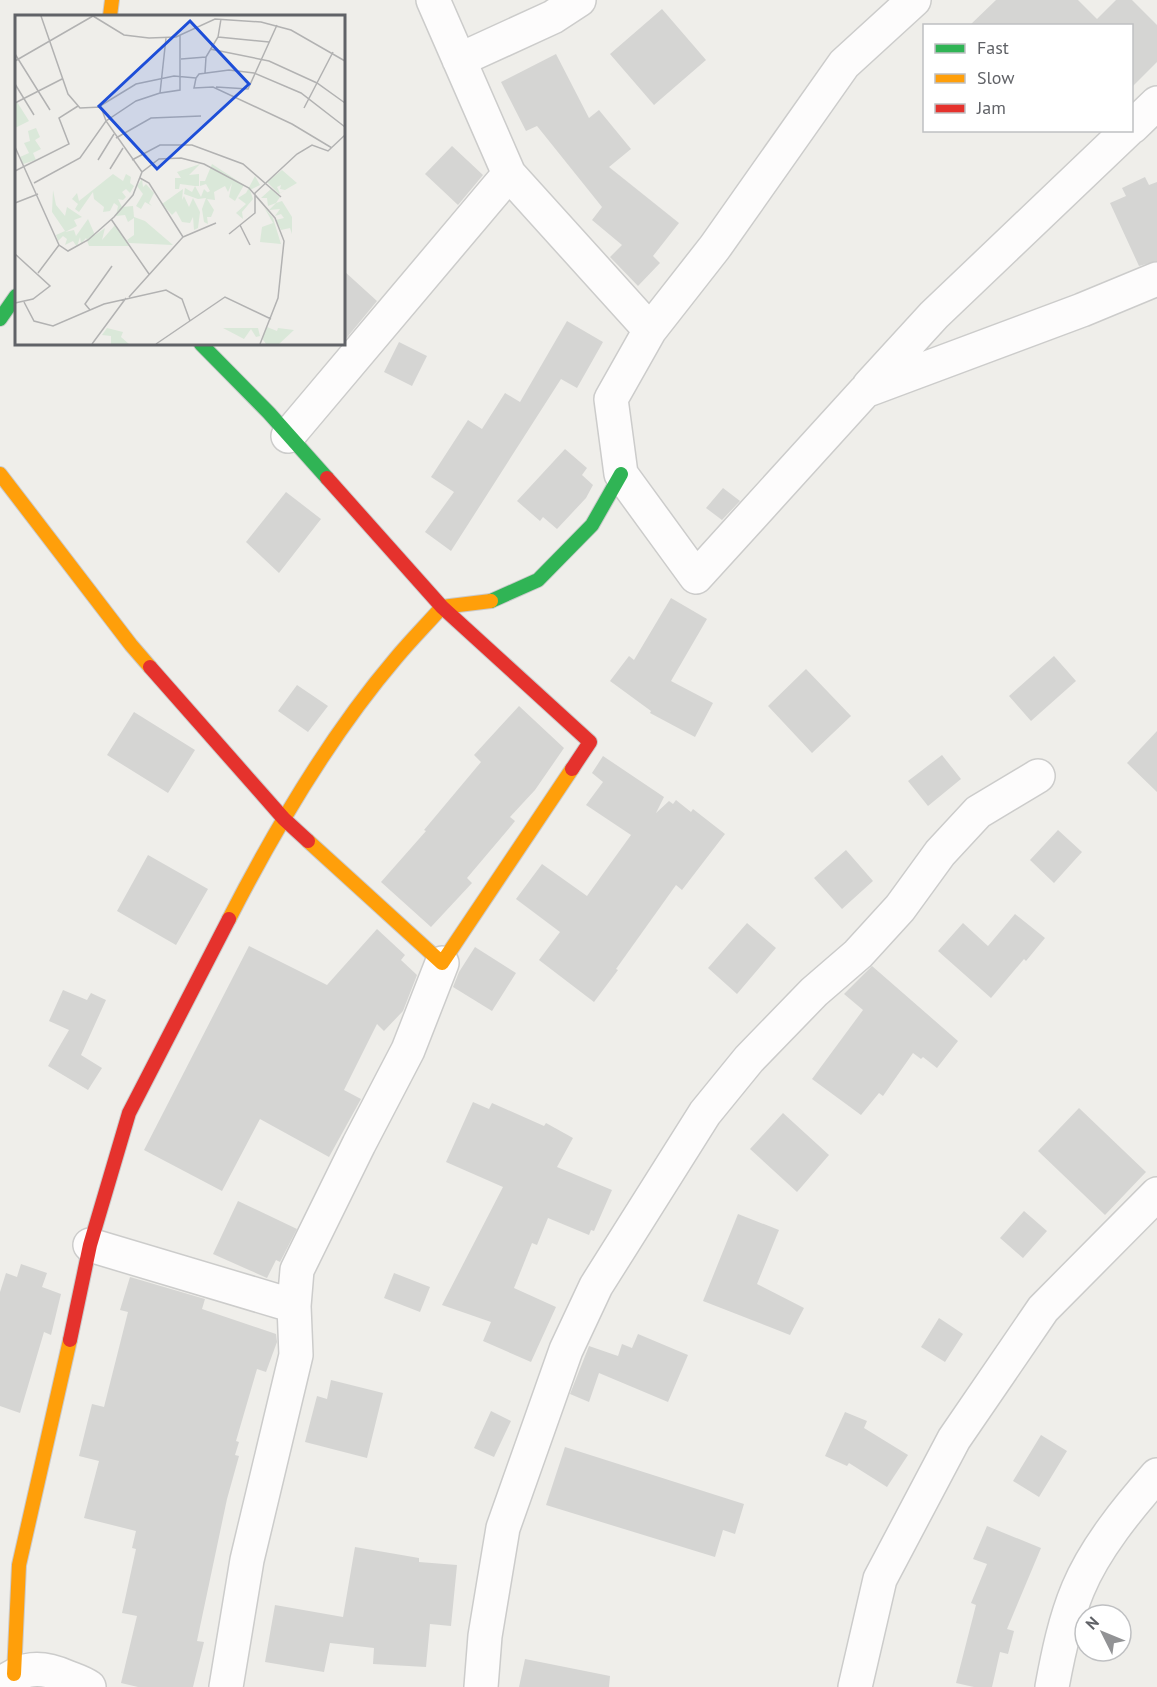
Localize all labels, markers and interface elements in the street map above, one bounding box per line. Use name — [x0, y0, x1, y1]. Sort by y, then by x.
inset map — [15, 15, 345, 345]
legend — [923, 24, 1133, 132]
text: Fast — [977, 36, 1009, 59]
text: Slow — [977, 66, 1015, 89]
text: Jam — [976, 96, 1006, 119]
north arrow — [1073, 1603, 1133, 1663]
text: N — [1081, 1612, 1103, 1633]

